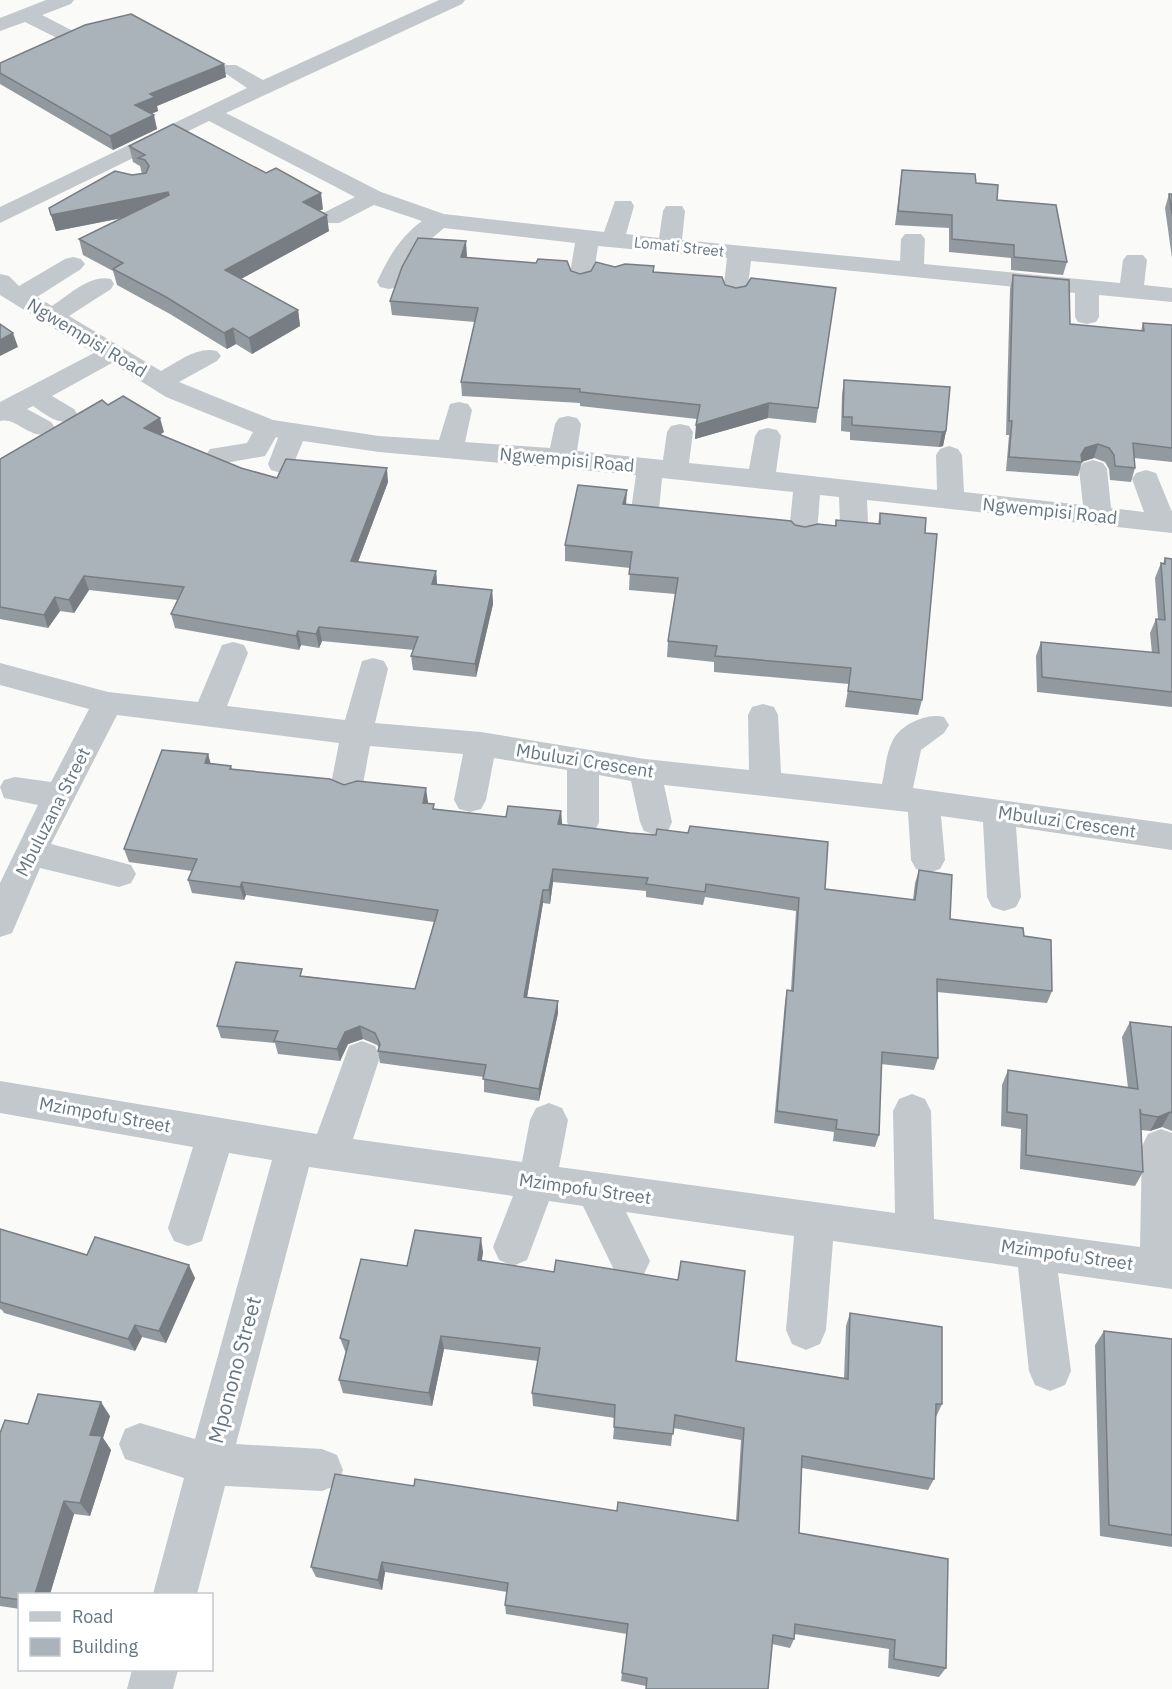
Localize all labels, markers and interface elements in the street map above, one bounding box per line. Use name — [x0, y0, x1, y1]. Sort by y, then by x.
street label: Lomati Street — [633, 232, 725, 261]
street label: Ngwempisi Road — [23, 293, 151, 382]
street label: Ngwempisi Road — [499, 442, 636, 477]
street label: Ngwempisi Road — [981, 492, 1119, 529]
street label: Mbuluzi Crescent — [515, 738, 656, 783]
street label: Mbuluzana Street — [10, 743, 95, 880]
street label: Mbuluzi Crescent — [997, 800, 1138, 843]
street label: Mzimpofu Street — [37, 1092, 173, 1137]
street label: Mzimpofu Street — [517, 1168, 653, 1209]
street label: Mzimpofu Street — [999, 1234, 1135, 1275]
street label: Mponono Street — [201, 1293, 267, 1446]
legend — [18, 1593, 213, 1671]
text: Road — [72, 1605, 113, 1628]
text: Building — [72, 1635, 139, 1658]

